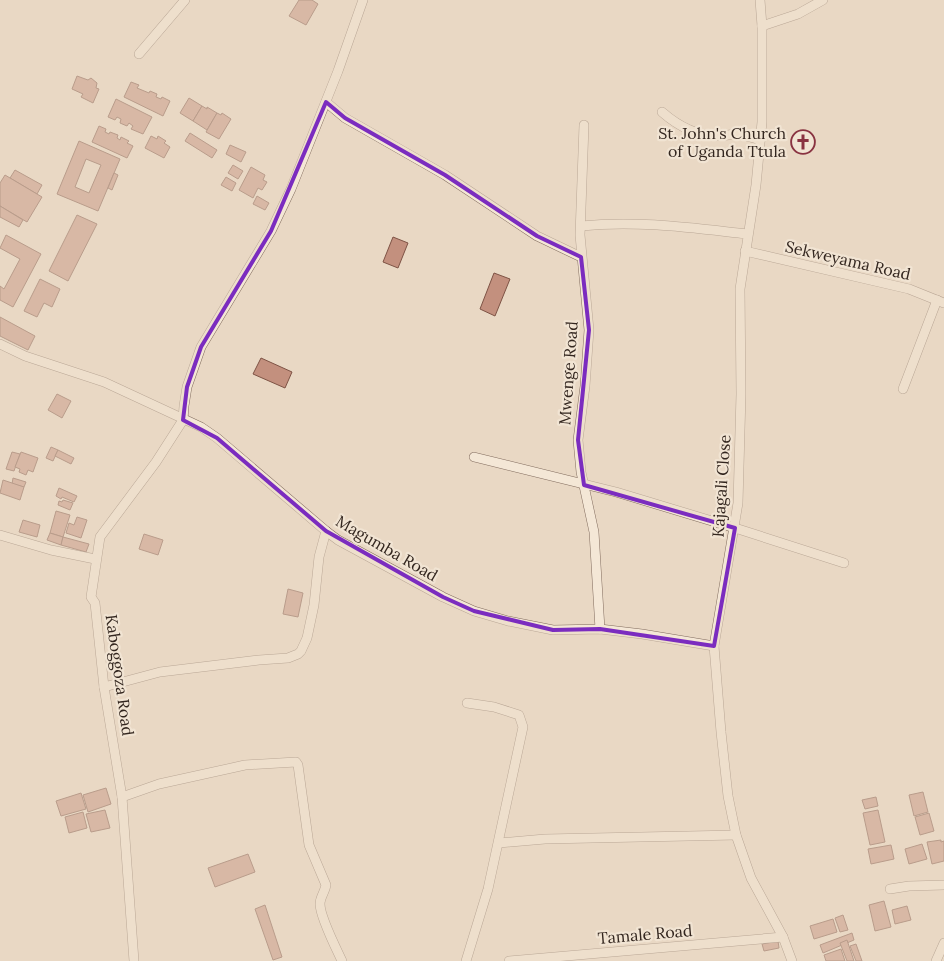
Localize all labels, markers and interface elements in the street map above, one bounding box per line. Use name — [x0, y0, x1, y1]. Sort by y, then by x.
place label: St. John's Church of Uganda Ttula — [658, 123, 786, 161]
church icon: St. John's Church of Uganda Ttula — [790, 129, 816, 155]
street label: Sekweyama Road — [783, 236, 913, 284]
street label: Mwenge Road — [554, 320, 582, 426]
street label: Kajagali Close — [707, 434, 735, 538]
street label: Magumba Road — [332, 511, 442, 586]
street label: Kaboggoza Road — [102, 613, 138, 738]
street label: Tamale Road — [597, 920, 694, 948]

